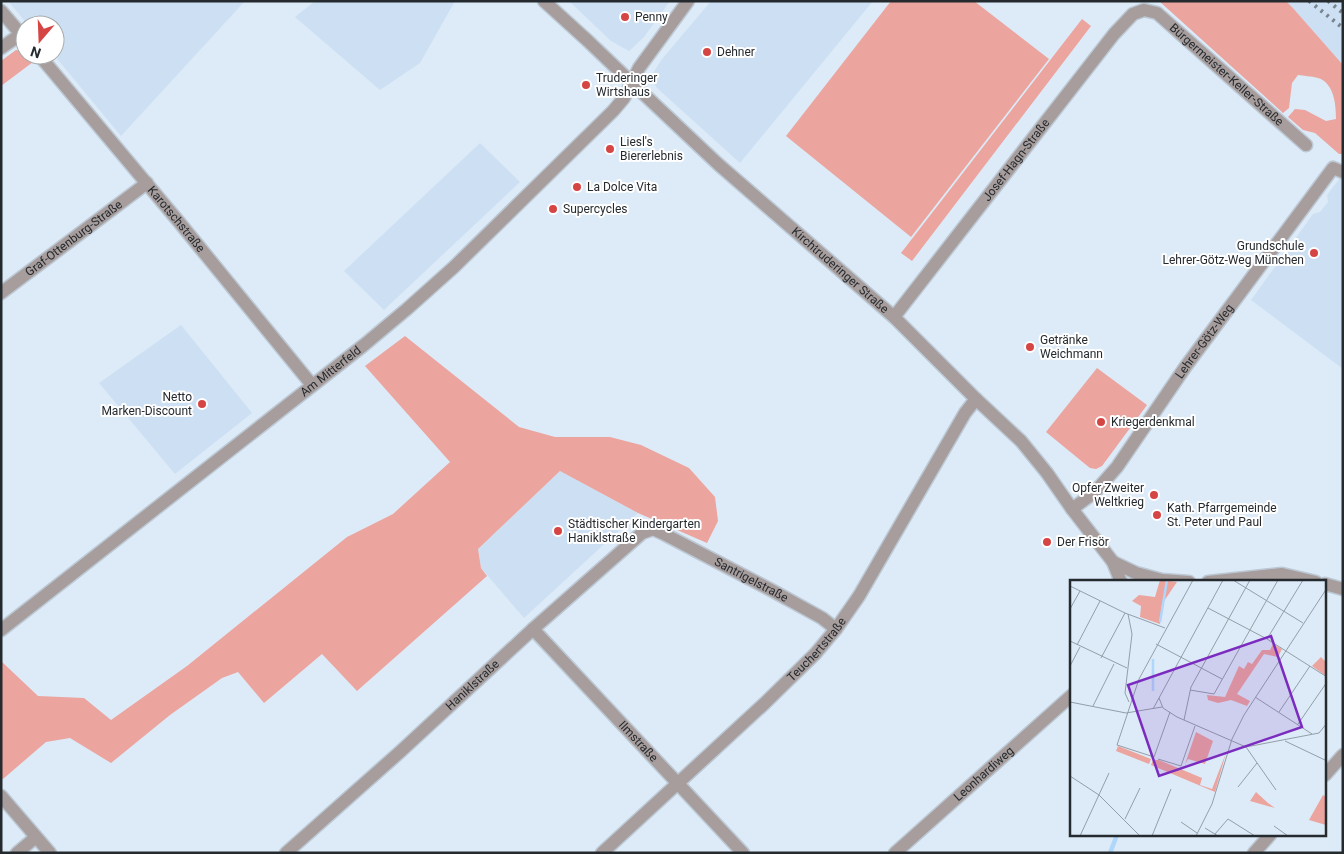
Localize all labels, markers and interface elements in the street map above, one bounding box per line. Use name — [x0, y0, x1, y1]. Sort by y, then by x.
place label: Penny — [635, 10, 668, 24]
marker: Penny — [619, 11, 631, 23]
north arrow — [15, 15, 65, 65]
street label: Bürgermeister-Keller-Straße — [1167, 21, 1286, 129]
text: N — [28, 43, 43, 61]
place label: Dehner — [717, 45, 755, 59]
marker: Dehner — [701, 46, 713, 58]
place label: Truderinger Wirtshaus — [596, 71, 657, 99]
marker: Truderinger Wirtshaus — [580, 79, 592, 91]
street label: Josef-Hagn-Straße — [980, 116, 1052, 204]
place label: Liesl's Biererlebnis — [620, 135, 683, 163]
marker: Liesl's Biererlebnis — [604, 143, 616, 155]
place label: La Dolce Vita — [587, 180, 657, 194]
marker: La Dolce Vita — [571, 181, 583, 193]
street label: Karotschstraße — [145, 183, 208, 255]
street label: Graf-Ottenburg-Straße — [23, 197, 125, 279]
place label: Supercycles — [563, 202, 627, 216]
marker: Supercycles — [547, 203, 559, 215]
street label: Kirchtruderinger Straße — [789, 224, 891, 316]
place label: Grundschule Lehrer-Götz-Weg München — [1163, 239, 1304, 267]
marker: Grundschule Lehrer-Götz-Weg München — [1308, 247, 1320, 259]
street label: Lehrer-Götz-Weg — [1172, 301, 1237, 381]
place label: Getränke Weichmann — [1040, 333, 1103, 361]
marker: Getränke Weichmann — [1024, 341, 1036, 353]
street label: Am Mitterfeld — [297, 343, 364, 399]
place label: Netto Marken-Discount — [101, 390, 192, 418]
marker: Netto Marken-Discount — [196, 398, 208, 410]
place label: Kriegerdenkmal — [1111, 415, 1195, 429]
marker: Kriegerdenkmal — [1095, 416, 1107, 428]
place label: Opfer Zweiter Weltkrieg — [1072, 481, 1144, 509]
marker: Opfer Zweiter Weltkrieg — [1148, 489, 1160, 501]
place label: Kath. Pfarrgemeinde St. Peter und Paul — [1167, 501, 1277, 529]
marker: Kath. Pfarrgemeinde St. Peter und Paul — [1151, 509, 1163, 521]
place label: Städtischer Kindergarten Haniklstraße — [568, 517, 700, 545]
marker: Städtischer Kindergarten Haniklstraße — [552, 525, 564, 537]
place label: Der Frisör — [1057, 535, 1109, 549]
marker: Der Frisör — [1041, 536, 1053, 548]
street label: Santrigelstraße — [712, 555, 791, 605]
inset map — [1070, 580, 1326, 836]
street label: Teuchertstraße — [784, 615, 849, 684]
street label: Haniklstraße — [443, 657, 502, 713]
street label: Ilmstraße — [616, 718, 661, 765]
street label: Leonhardiweg — [951, 743, 1017, 804]

